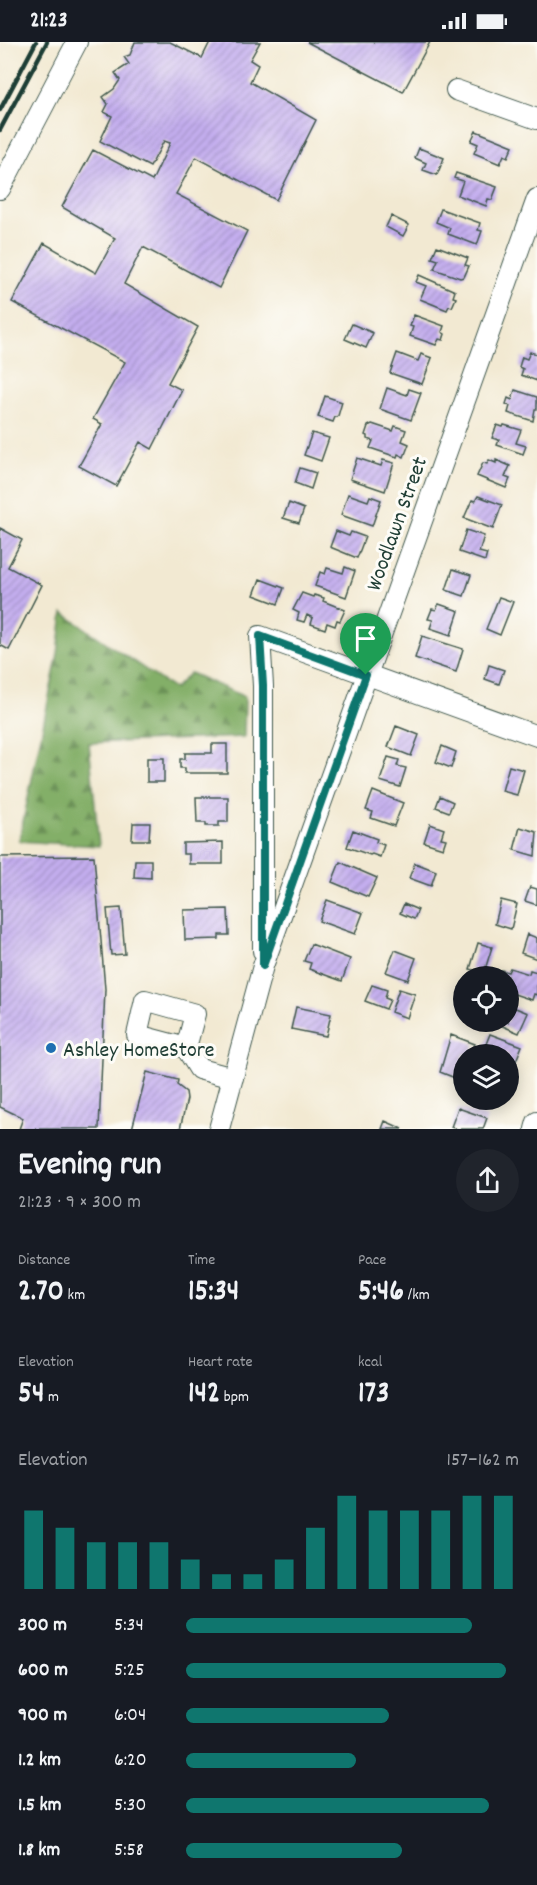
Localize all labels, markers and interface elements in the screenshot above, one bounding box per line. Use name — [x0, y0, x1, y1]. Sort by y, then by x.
text: 21:23 — [30, 6, 67, 37]
street label: Woodlawn Street — [360, 453, 437, 596]
pin — [340, 613, 391, 675]
icon: arrive — [349, 622, 382, 655]
map controls — [453, 966, 519, 1110]
button: locate — [453, 966, 519, 1032]
place label: Ashley HomeStore — [63, 1036, 215, 1067]
marker: Ashley HomeStore — [44, 1041, 58, 1055]
button: layers — [453, 1044, 519, 1110]
text: Evening run — [18, 1143, 162, 1190]
button: share — [456, 1149, 519, 1212]
text: 21:23 · 9 × 300 m — [18, 1189, 141, 1217]
text: Distance — [18, 1249, 70, 1272]
text: Time — [188, 1249, 215, 1272]
text: Pace — [358, 1249, 386, 1272]
text: 2.70 — [18, 1272, 64, 1315]
text: 15:34 — [188, 1272, 239, 1315]
text: 5:46 — [358, 1272, 404, 1315]
text: km — [64, 1284, 85, 1307]
text: /km — [404, 1284, 430, 1307]
text: Elevation — [18, 1351, 74, 1374]
text: Heart rate — [188, 1351, 253, 1374]
text: kcal — [358, 1351, 382, 1374]
text: 54 — [18, 1374, 44, 1417]
text: 142 — [188, 1374, 220, 1417]
text: 173 — [358, 1374, 389, 1417]
text: m — [44, 1386, 59, 1409]
text: bpm — [220, 1386, 249, 1409]
text: Elevation — [18, 1447, 88, 1475]
text: 157–162 m — [447, 1447, 519, 1475]
text: 300 m — [18, 1612, 67, 1640]
text: 5:34 — [114, 1612, 144, 1640]
text: 600 m — [18, 1657, 68, 1685]
text: 5:25 — [114, 1657, 145, 1685]
text: 900 m — [18, 1702, 67, 1730]
text: 6:04 — [114, 1702, 146, 1730]
text: 1.2 km — [18, 1747, 61, 1775]
text: 6:20 — [114, 1747, 147, 1775]
text: 1.5 km — [18, 1792, 61, 1820]
text: 5:30 — [114, 1792, 146, 1820]
text: 1.8 km — [18, 1837, 60, 1865]
text: 5:58 — [114, 1837, 144, 1865]

